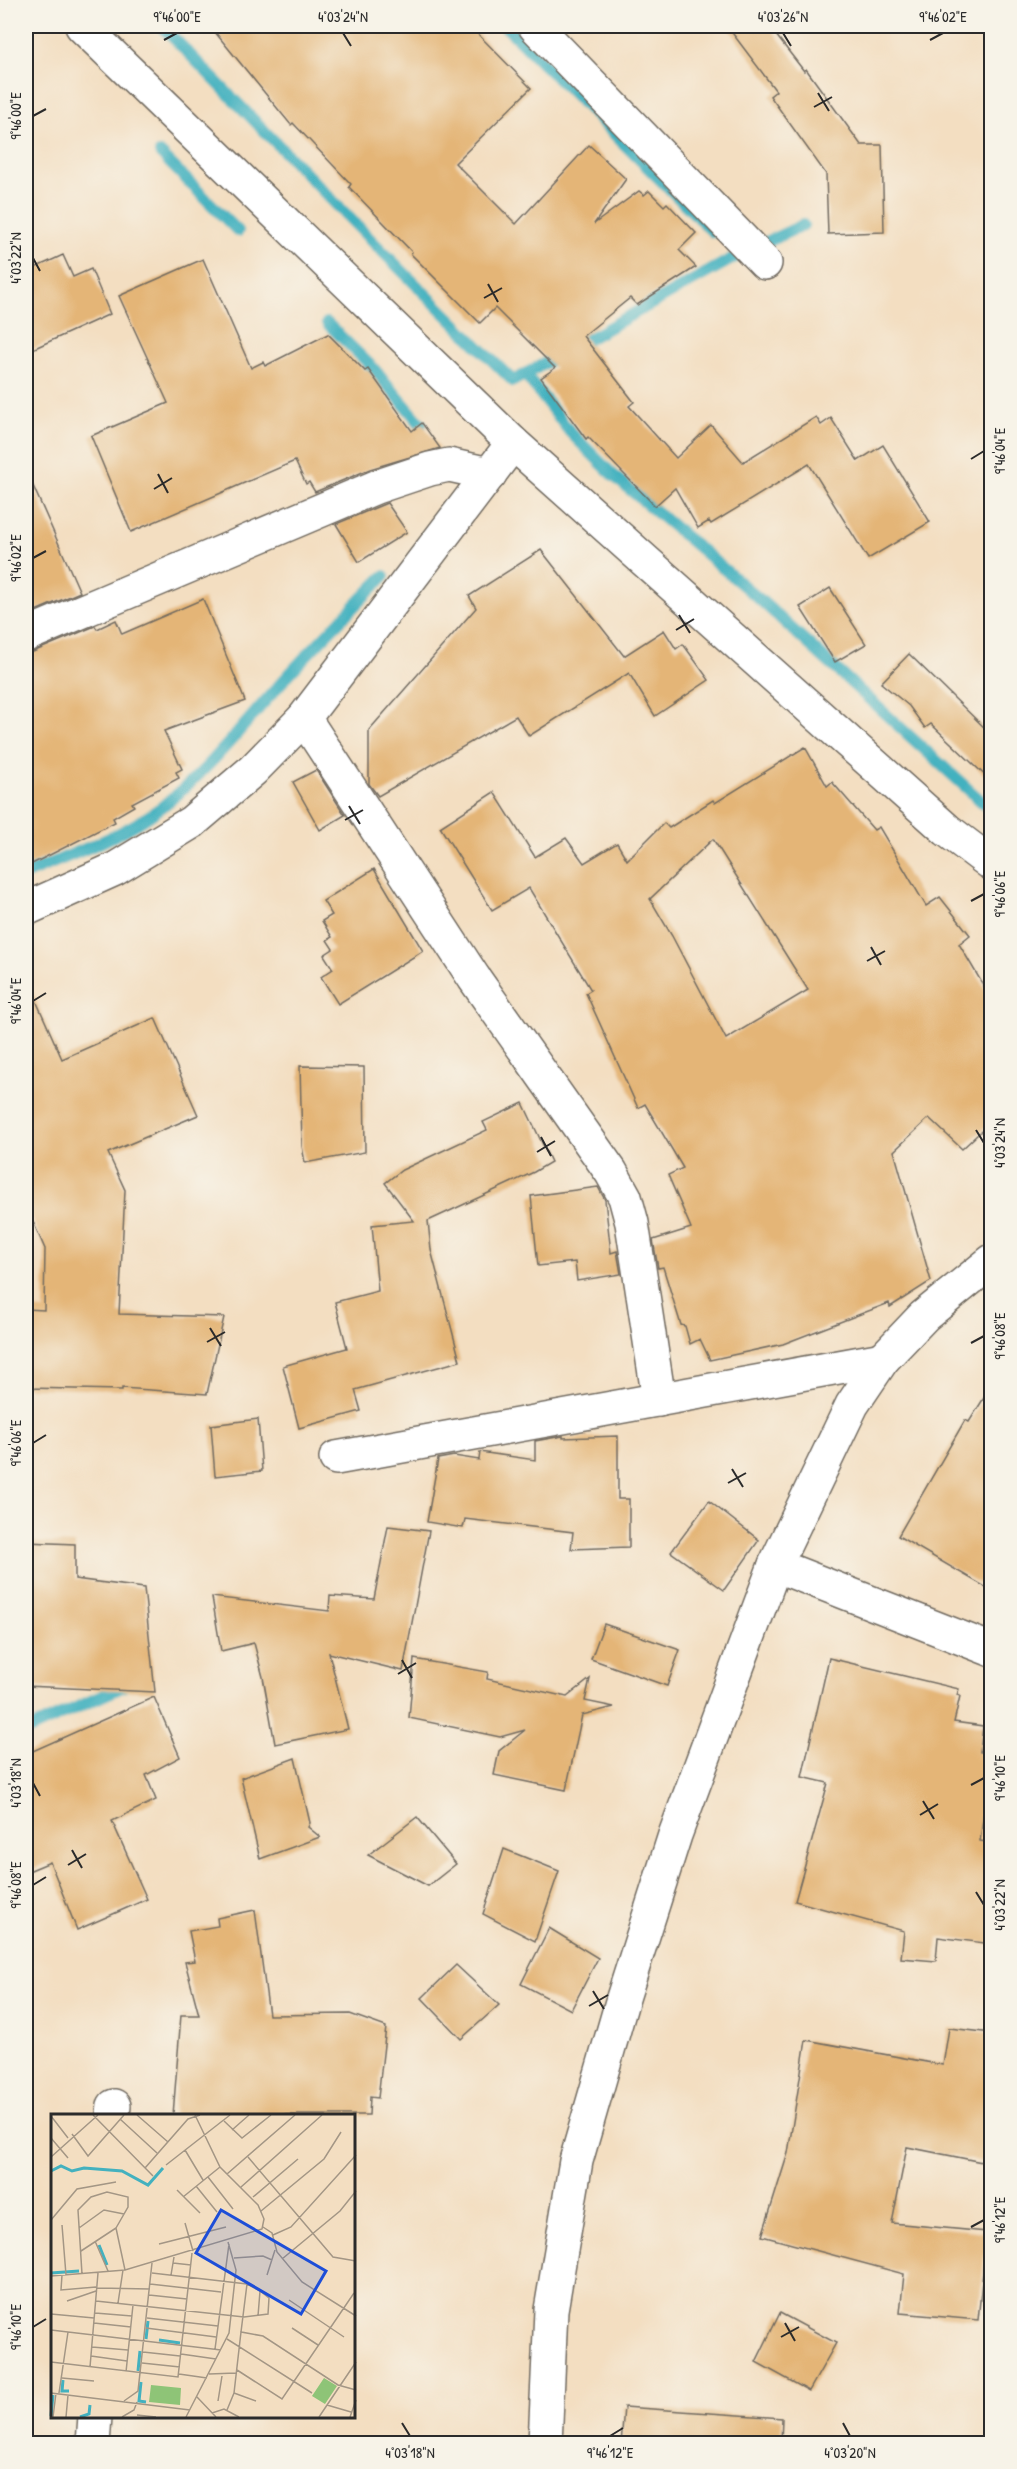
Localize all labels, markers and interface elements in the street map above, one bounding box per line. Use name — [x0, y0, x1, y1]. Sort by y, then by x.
text: 9°46'00"E — [153, 6, 201, 27]
text: 4°03'24"N — [318, 6, 368, 27]
text: 4°03'26"N — [758, 6, 808, 27]
text: 9°46'02"E — [919, 6, 967, 27]
text: 9°46'00"E — [5, 92, 26, 140]
text: 4°03'22"N — [5, 232, 26, 284]
text: 9°46'04"E — [989, 427, 1010, 474]
text: 9°46'02"E — [5, 534, 26, 582]
text: 9°46'06"E — [989, 870, 1010, 917]
text: 9°46'04"E — [5, 977, 26, 1024]
text: 4°03'24"N — [989, 1118, 1010, 1168]
text: 9°46'08"E — [989, 1312, 1010, 1360]
text: 9°46'06"E — [5, 1419, 26, 1466]
text: 9°46'10"E — [989, 1754, 1010, 1801]
text: 4°03'18"N — [5, 1758, 26, 1808]
text: 9°46'08"E — [5, 1861, 26, 1909]
text: 4°03'22"N — [989, 1879, 1010, 1931]
inset map — [51, 2114, 356, 2418]
text: 9°46'12"E — [989, 2196, 1010, 2243]
text: 9°46'10"E — [5, 2303, 26, 2350]
text: 4°03'18"N — [385, 2442, 435, 2463]
text: 9°46'12"E — [587, 2442, 634, 2463]
text: 4°03'20"N — [824, 2442, 876, 2463]

